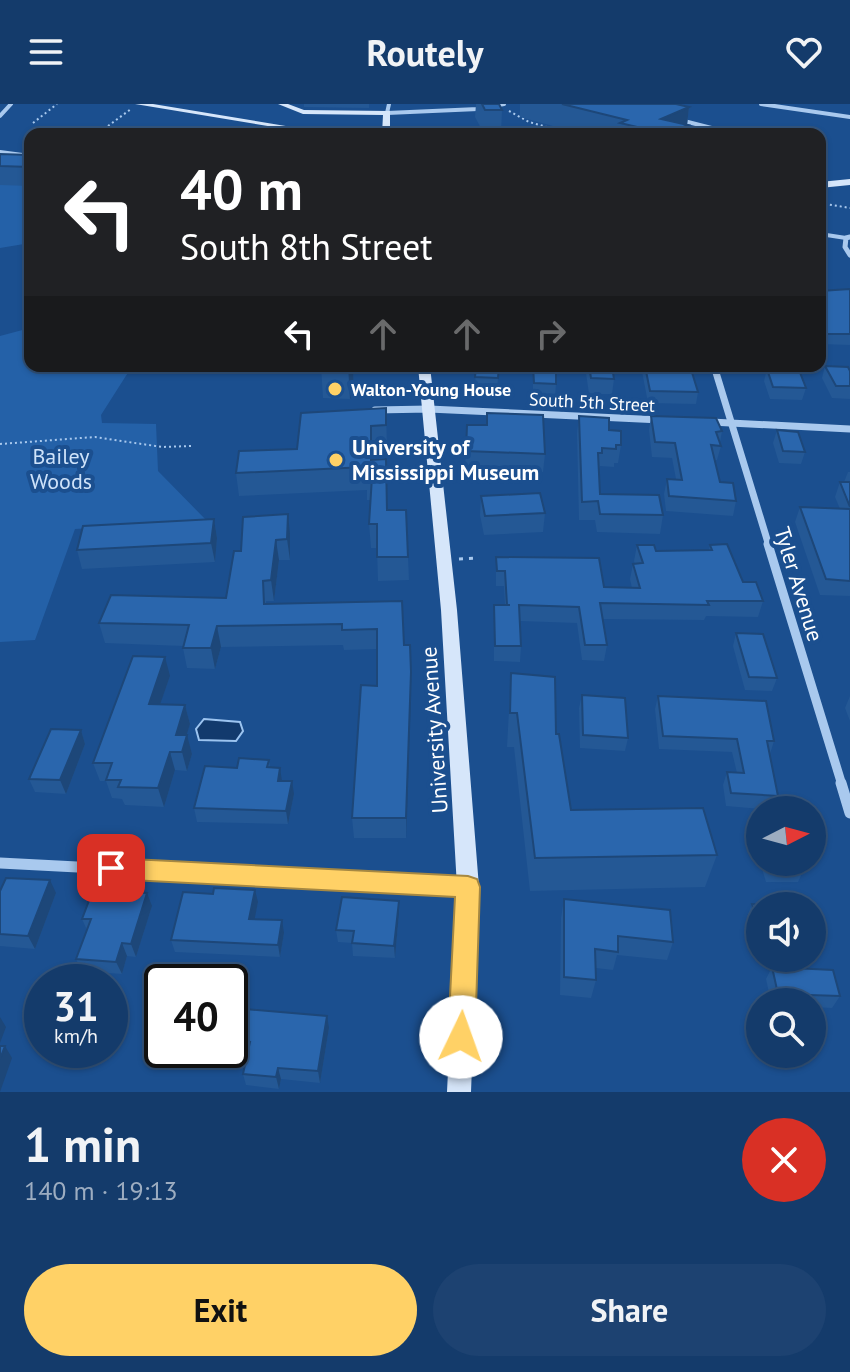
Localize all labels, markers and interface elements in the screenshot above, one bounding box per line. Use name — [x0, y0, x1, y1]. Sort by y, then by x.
text: Routely — [366, 29, 484, 76]
icon: menu — [24, 30, 68, 74]
icon: heart — [782, 30, 826, 74]
text: 40 m — [180, 153, 303, 225]
icon: left — [48, 160, 152, 264]
text: South 8th Street — [180, 223, 432, 270]
icon: left — [277, 312, 321, 356]
icon: ahead — [361, 312, 405, 356]
icon: ahead — [445, 312, 489, 356]
icon: right — [529, 312, 573, 356]
place label: Walton-Young House — [351, 378, 511, 401]
marker: Walton-Young House — [326, 380, 344, 398]
street label: South 5th Street — [528, 387, 656, 417]
place label: University of Mississippi Museum — [352, 433, 539, 486]
park label: Bailey Woods — [30, 442, 92, 495]
marker: University of Mississippi Museum — [327, 451, 345, 469]
street label: Tyler Avenue — [768, 523, 830, 645]
street label: University Avenue — [414, 646, 454, 814]
north arrow — [746, 796, 826, 876]
map controls — [746, 796, 826, 1068]
pin — [77, 834, 145, 902]
icon: arrive — [89, 846, 133, 890]
button: sound — [746, 892, 826, 972]
speed limit sign: 40 — [144, 964, 248, 1068]
text: 31 — [53, 980, 99, 1032]
button: search — [746, 988, 826, 1068]
position arrow — [419, 995, 503, 1079]
text: km/h — [54, 1023, 98, 1049]
text: 1 min — [24, 1113, 141, 1175]
button: close — [742, 1118, 826, 1202]
text: 140 m · 19:13 — [24, 1174, 178, 1207]
button: Exit — [24, 1264, 417, 1356]
button: Share — [433, 1264, 826, 1356]

